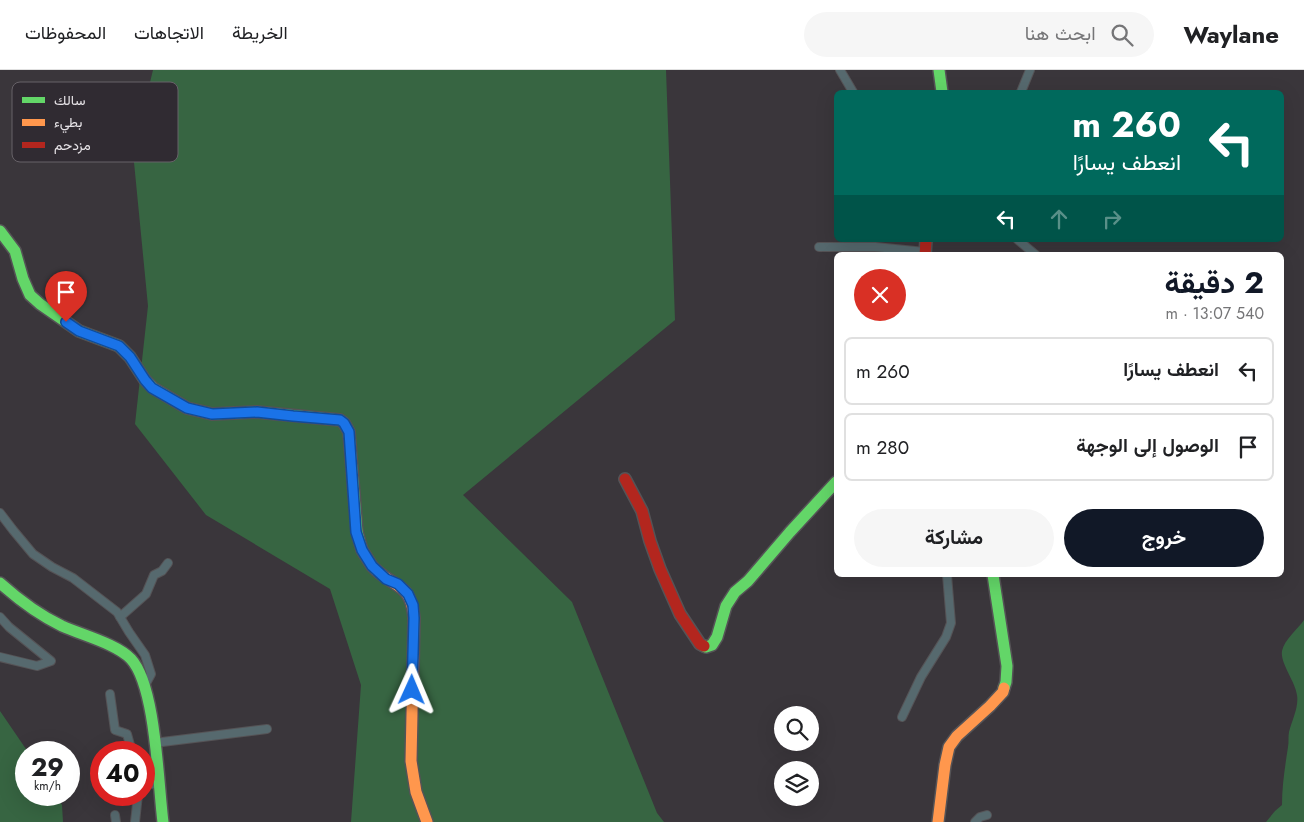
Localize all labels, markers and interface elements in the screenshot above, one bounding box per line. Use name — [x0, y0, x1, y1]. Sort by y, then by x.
search box — [804, 12, 1154, 57]
text: Waylane — [1184, 17, 1279, 52]
text: المحفوظات — [25, 20, 106, 46]
text: الاتجاهات — [134, 20, 204, 46]
text: الخريطة — [232, 20, 288, 46]
text: ابحث هنا — [1025, 20, 1096, 47]
icon: search — [1108, 21, 1136, 49]
legend — [12, 82, 178, 162]
text: سالك — [54, 90, 85, 110]
text: 260 m — [1072, 100, 1181, 150]
icon: left — [1199, 110, 1264, 175]
text: بطيء — [54, 112, 82, 134]
text: مزدحم — [54, 135, 91, 155]
text: انعطف يسارًا — [1073, 146, 1181, 178]
icon: left — [992, 205, 1020, 233]
icon: ahead — [1045, 205, 1073, 233]
icon: right — [1098, 205, 1126, 233]
text: 2 دقيقة — [1165, 261, 1264, 304]
button: close — [854, 269, 906, 321]
pin — [45, 271, 87, 322]
icon: arrive — [52, 278, 80, 306]
text: 540 m · 13:07 — [1166, 302, 1264, 325]
text: انعطف يسارًا — [1123, 356, 1219, 383]
icon: left — [1234, 357, 1262, 385]
text: 260 m — [856, 358, 910, 385]
text: الوصول إلى الوجهة — [1076, 432, 1219, 459]
icon: arrive — [1234, 433, 1262, 461]
text: 280 m — [856, 434, 909, 461]
button: مشاركة — [854, 509, 1054, 567]
button: خروج — [1064, 509, 1264, 567]
position arrow — [385, 663, 437, 715]
map controls — [774, 706, 819, 806]
button: search — [774, 706, 819, 751]
speed limit sign: 40 — [90, 741, 155, 806]
text: 29 — [31, 749, 64, 785]
button: layers — [774, 761, 819, 806]
text: km/h — [34, 777, 61, 795]

